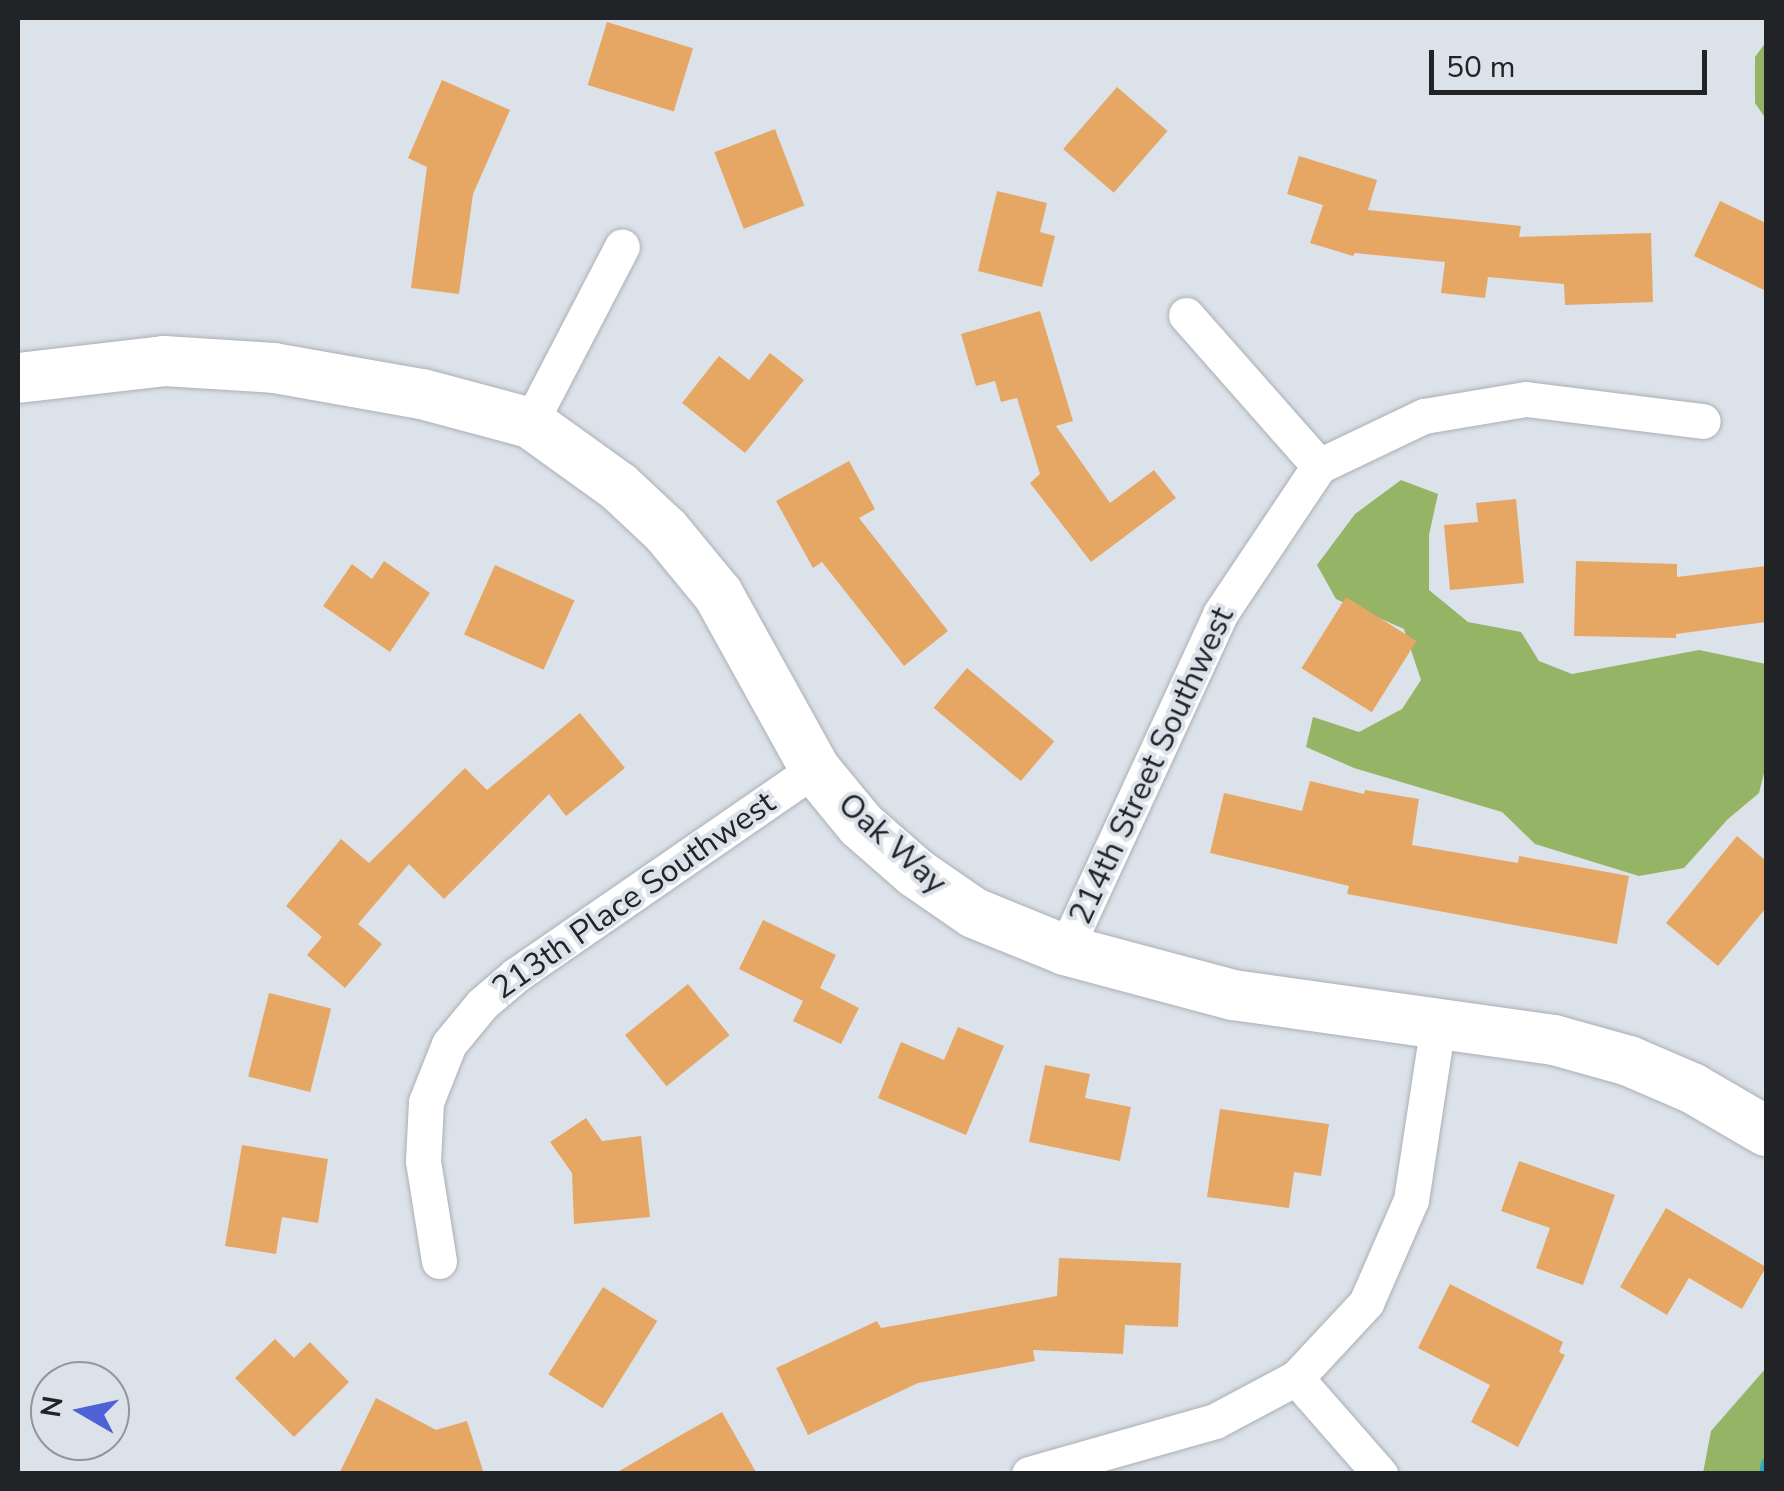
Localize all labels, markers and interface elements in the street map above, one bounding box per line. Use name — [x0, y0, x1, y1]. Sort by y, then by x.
scale bar — [1434, 30, 1712, 92]
text: 50 m — [1446, 47, 1515, 88]
street label: 214th Street Southwest — [1062, 601, 1242, 931]
street label: 213th Place Southwest — [485, 784, 783, 1008]
street label: Oak Way — [830, 785, 954, 903]
north arrow — [30, 1361, 130, 1461]
text: N — [32, 1393, 73, 1420]

